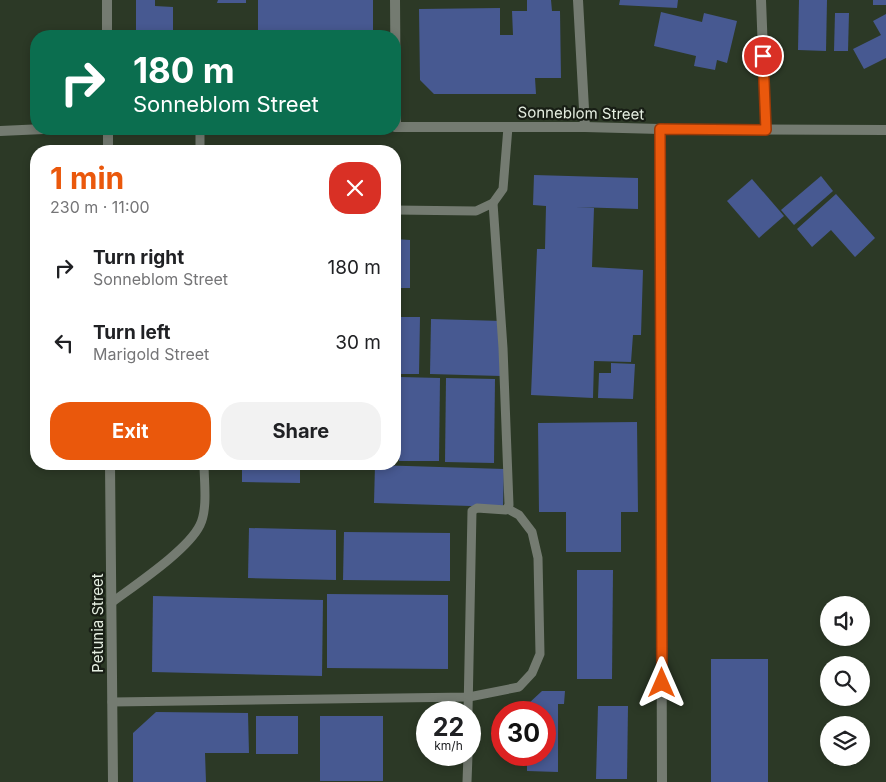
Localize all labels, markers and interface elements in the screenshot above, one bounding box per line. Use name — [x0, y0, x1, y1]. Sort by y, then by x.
pin — [742, 35, 784, 77]
icon: arrive — [749, 42, 777, 70]
text: 180 m — [133, 49, 235, 91]
icon: right — [50, 50, 115, 115]
text: Sonneblom Street — [133, 91, 319, 117]
street label: Sonneblom Street — [518, 102, 645, 124]
text: 1 min — [50, 160, 124, 196]
button: close — [329, 162, 381, 214]
text: 230 m · 11:00 — [50, 197, 150, 217]
text: Turn right — [93, 246, 184, 269]
icon: right — [50, 254, 78, 282]
text: 180 m — [328, 256, 381, 279]
text: Sonneblom Street — [93, 269, 228, 289]
text: Turn left — [93, 321, 171, 344]
icon: left — [50, 329, 78, 357]
text: 30 m — [335, 331, 381, 354]
text: Marigold Street — [93, 344, 209, 364]
button: Exit — [50, 402, 211, 460]
button: Share — [221, 402, 381, 460]
street label: Petunia Street — [88, 573, 107, 673]
map controls — [820, 596, 870, 766]
button: sound — [820, 596, 870, 646]
position arrow — [635, 656, 687, 708]
button: search — [820, 656, 870, 706]
speed limit sign: 30 — [491, 701, 556, 766]
text: 22 — [433, 712, 464, 742]
button: layers — [820, 716, 870, 766]
text: km/h — [434, 738, 463, 753]

